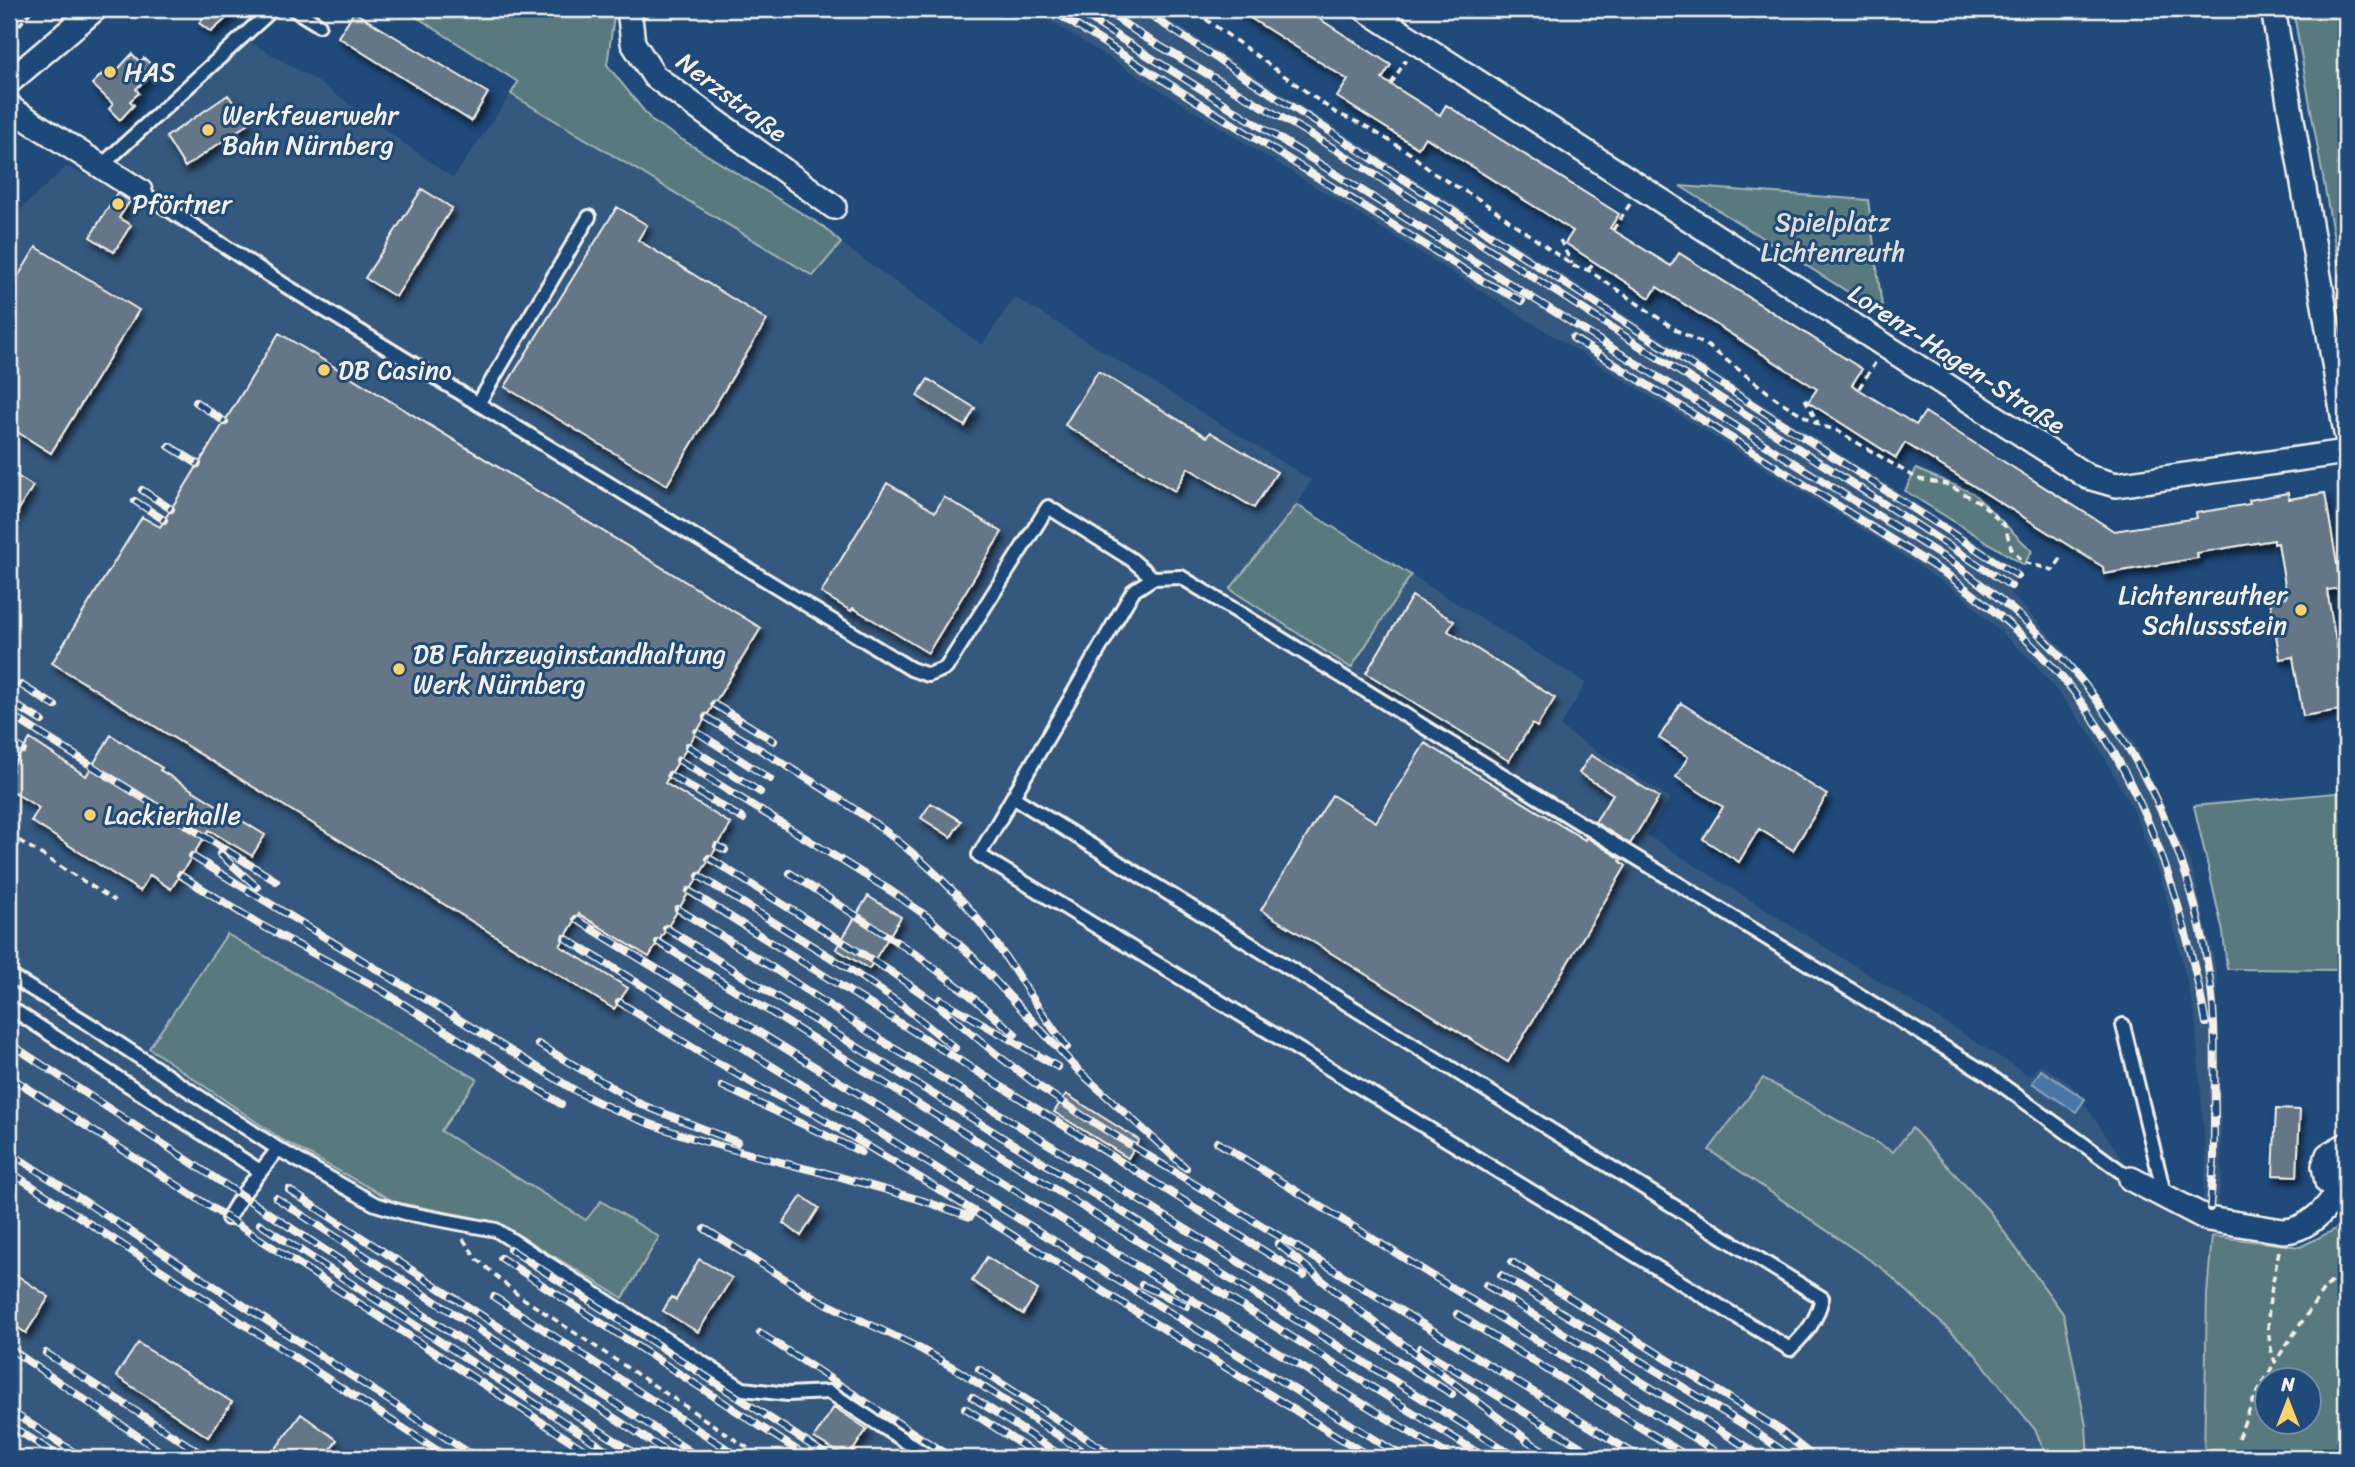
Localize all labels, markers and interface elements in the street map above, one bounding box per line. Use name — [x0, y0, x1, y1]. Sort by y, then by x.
street label: Nerzstraße — [666, 39, 798, 155]
place label: HAS — [124, 49, 176, 95]
marker: HAS — [102, 64, 118, 80]
place label: Werkfeuerwehr Bahn Nürnberg — [222, 92, 399, 168]
marker: Werkfeuerwehr Bahn Nürnberg — [200, 122, 216, 138]
place label: Pförtner — [132, 181, 233, 227]
marker: Pförtner — [110, 196, 126, 212]
park label: Spielplatz Lichtenreuth — [1761, 199, 1905, 275]
street label: Lorenz-Hagen-Straße — [1839, 271, 2076, 447]
place label: DB Casino — [338, 347, 452, 393]
marker: DB Casino — [316, 362, 332, 378]
place label: Lichtenreuther Schlussstein — [2118, 572, 2288, 648]
marker: Lichtenreuther Schlussstein — [2293, 602, 2309, 618]
place label: DB Fahrzeuginstandhaltung Werk Nürnberg — [413, 631, 726, 707]
marker: DB Fahrzeuginstandhaltung Werk Nürnberg — [391, 661, 407, 677]
place label: Lackierhalle — [104, 792, 241, 838]
marker: Lackierhalle — [82, 807, 98, 823]
north arrow — [2254, 1366, 2324, 1436]
text: N — [2280, 1368, 2295, 1401]

